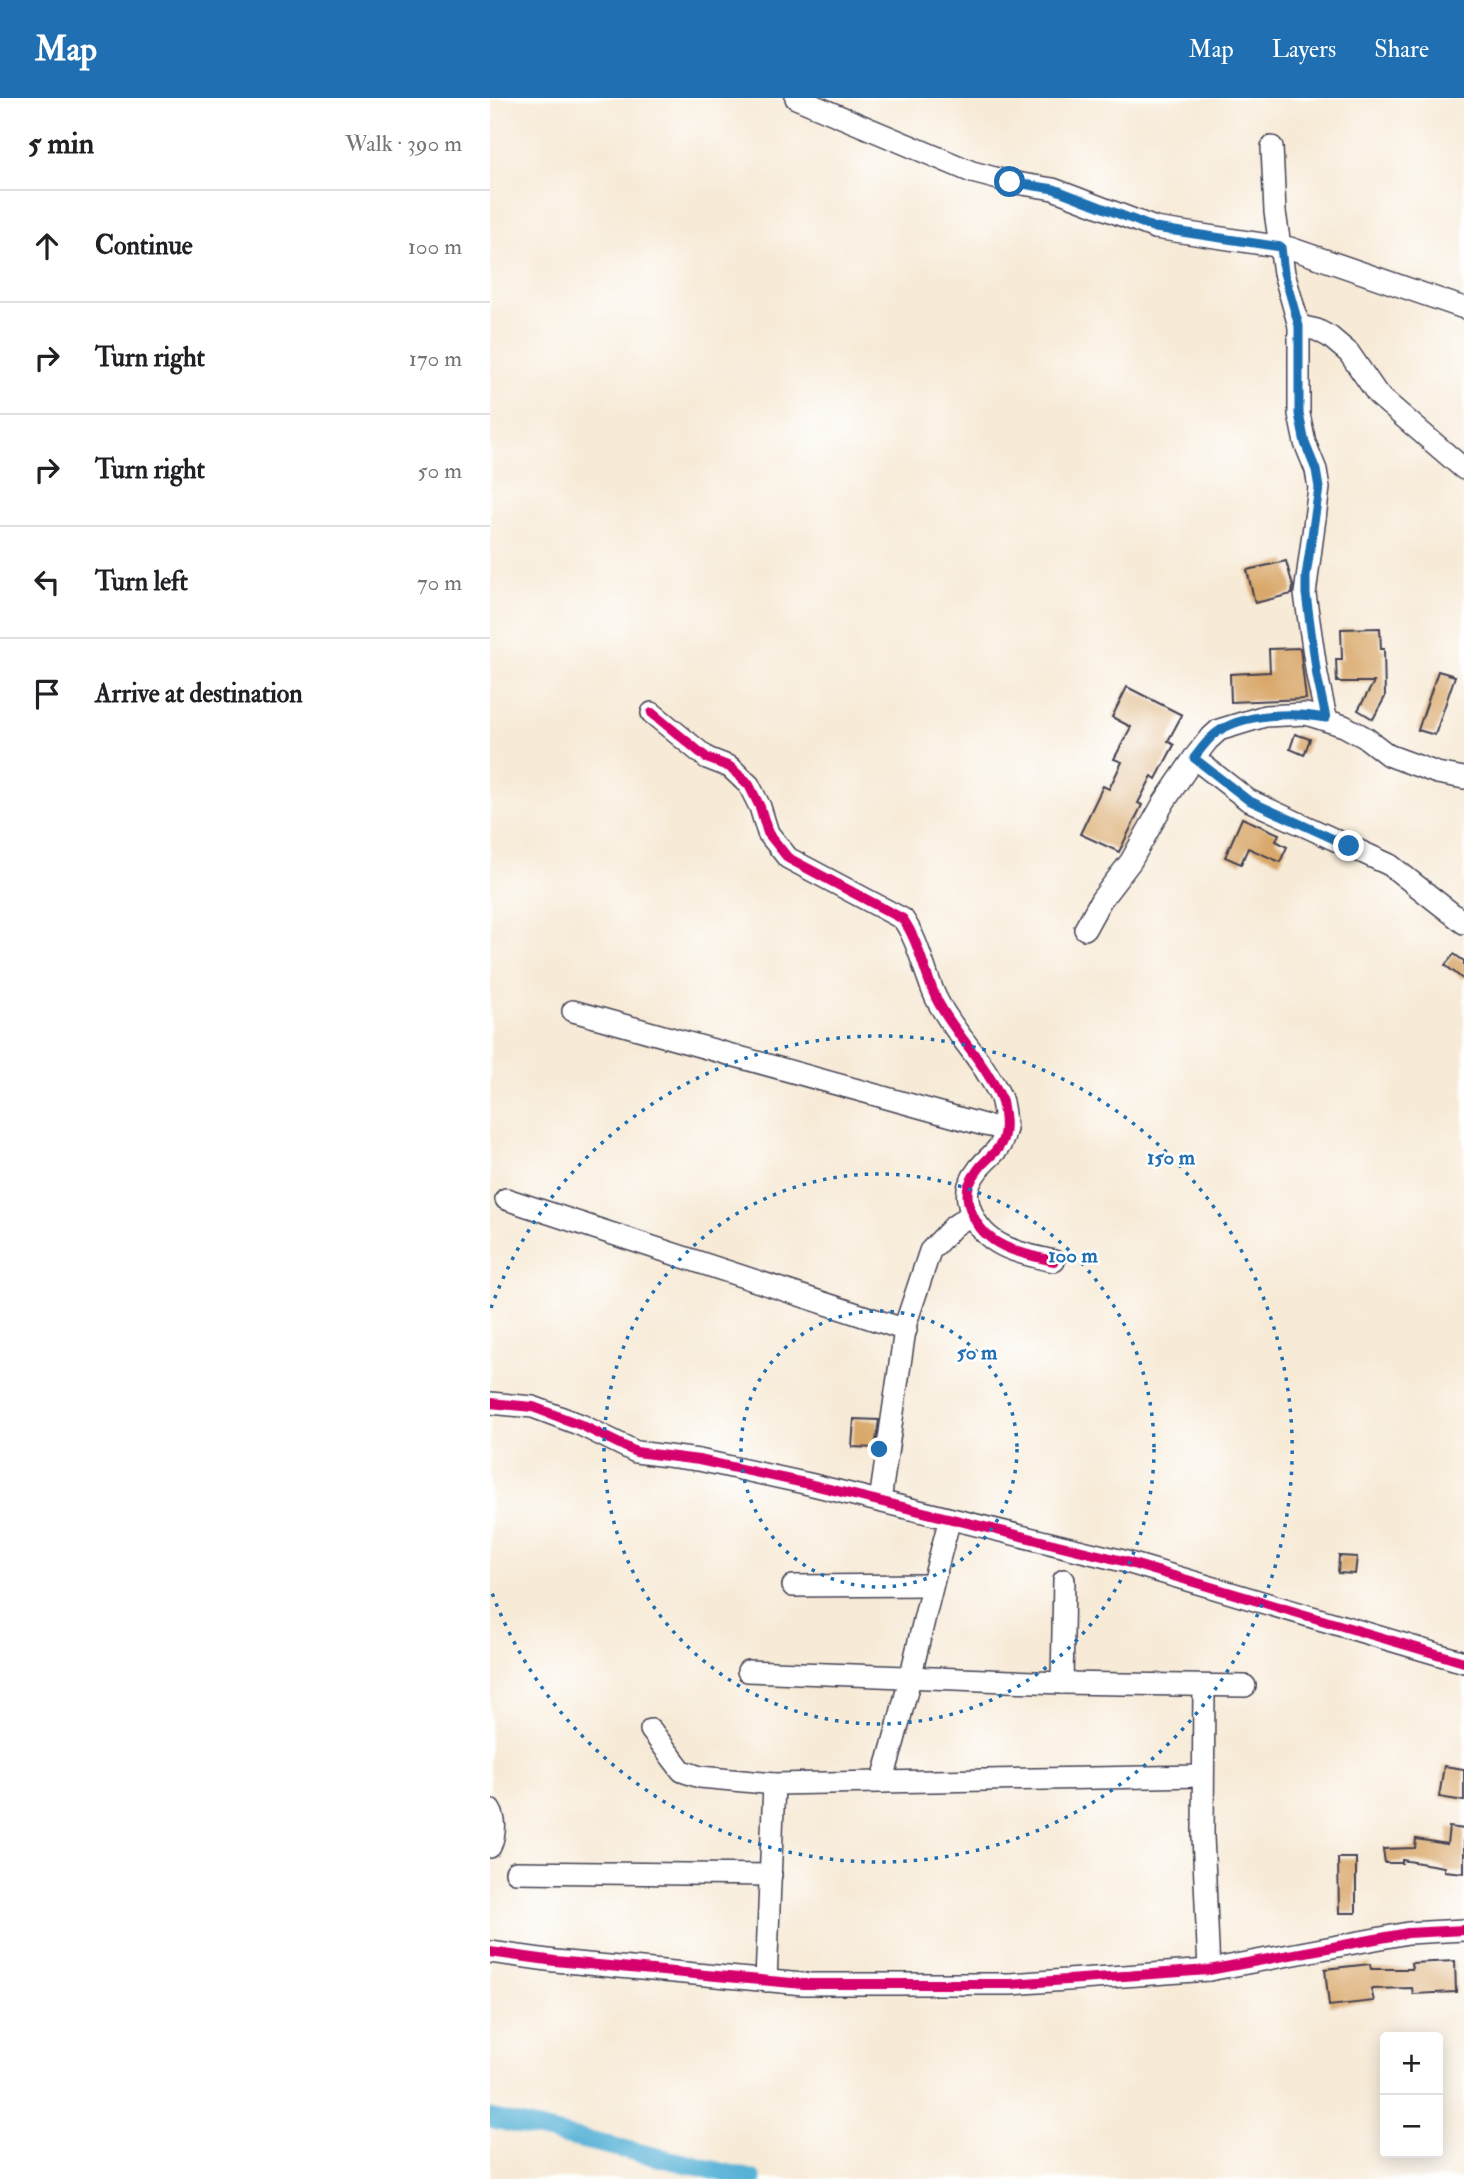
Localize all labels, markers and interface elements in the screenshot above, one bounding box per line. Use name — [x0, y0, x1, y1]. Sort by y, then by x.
text: Map — [35, 29, 97, 70]
text: Map — [1189, 34, 1234, 65]
text: Layers — [1272, 34, 1336, 65]
text: Share — [1374, 34, 1429, 65]
text: 5 min — [28, 125, 94, 162]
text: Walk · 390 m — [345, 129, 462, 158]
route start — [994, 166, 1025, 197]
icon: ahead — [28, 227, 66, 265]
text: Continue — [95, 230, 193, 262]
text: 100 m — [408, 232, 462, 261]
icon: right — [28, 339, 66, 377]
text: Turn right — [95, 342, 205, 374]
text: 170 m — [409, 344, 462, 373]
icon: right — [28, 451, 66, 489]
text: Turn right — [95, 454, 205, 486]
text: 50 m — [418, 456, 462, 485]
icon: left — [28, 563, 66, 601]
text: Turn left — [95, 566, 188, 598]
text: 70 m — [417, 568, 462, 597]
icon: arrive — [28, 675, 66, 713]
text: Arrive at destination — [95, 678, 303, 710]
route end — [1333, 830, 1364, 861]
text: 150 m — [1147, 1144, 1196, 1171]
text: 100 m — [1048, 1242, 1099, 1269]
text: 50 m — [957, 1339, 998, 1366]
centre of rings — [867, 1437, 891, 1461]
map controls — [1380, 2032, 1443, 2158]
button: + — [1380, 2032, 1443, 2095]
button: − — [1380, 2095, 1443, 2158]

